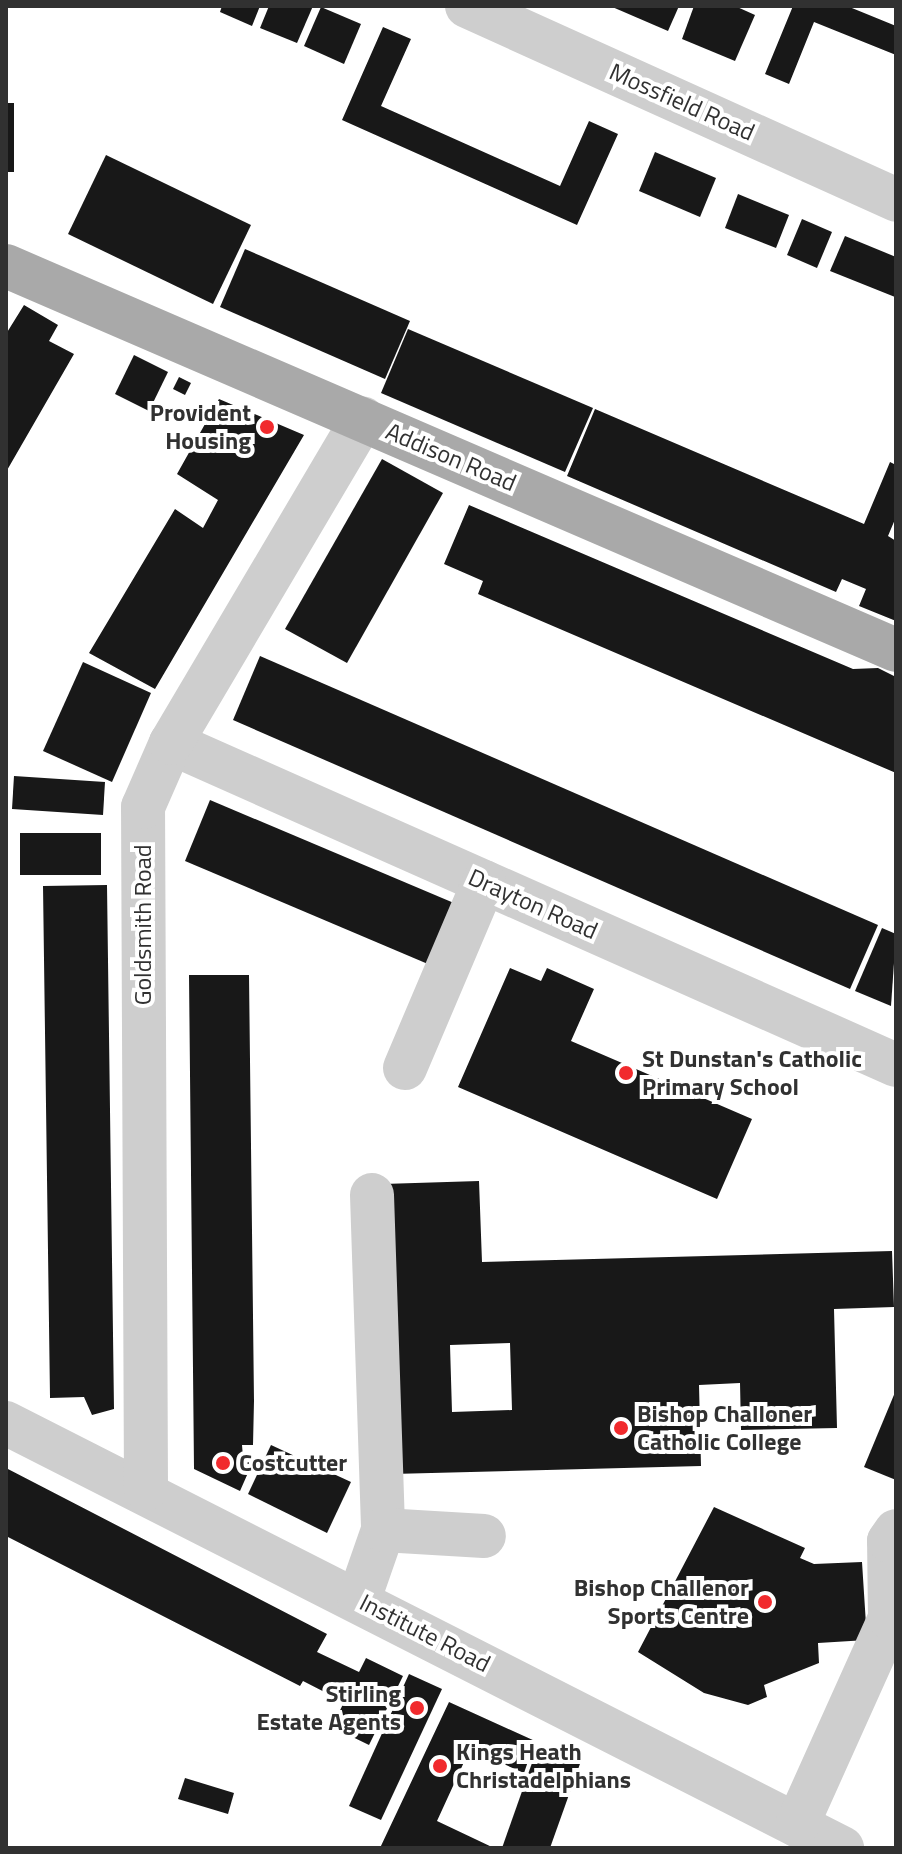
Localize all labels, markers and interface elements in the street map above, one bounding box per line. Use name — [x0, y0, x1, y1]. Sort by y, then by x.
street label: Mossfield Road — [605, 57, 759, 147]
place label: Provident Housing — [150, 399, 251, 455]
street label: Addison Road — [382, 417, 520, 497]
marker: Provident Housing — [258, 418, 276, 436]
street label: Goldsmith Road — [129, 845, 157, 1005]
street label: Drayton Road — [464, 863, 602, 945]
place label: St Dunstan's Catholic Primary School — [642, 1045, 862, 1101]
marker: St Dunstan's Catholic Primary School — [617, 1064, 635, 1082]
place label: Bishop Challoner Catholic College — [637, 1400, 812, 1456]
marker: Bishop Challoner Catholic College — [612, 1419, 630, 1437]
place label: Costcutter — [239, 1449, 347, 1477]
marker: Costcutter — [214, 1454, 232, 1472]
place label: Bishop Challenor Sports Centre — [574, 1574, 749, 1630]
street label: Institute Road — [355, 1588, 495, 1678]
marker: Bishop Challenor Sports Centre — [756, 1593, 774, 1611]
place label: Stirling Estate Agents — [256, 1680, 401, 1736]
marker: Stirling Estate Agents — [408, 1699, 426, 1717]
place label: Kings Heath Christadelphians — [456, 1738, 631, 1794]
marker: Kings Heath Christadelphians — [431, 1757, 449, 1775]

